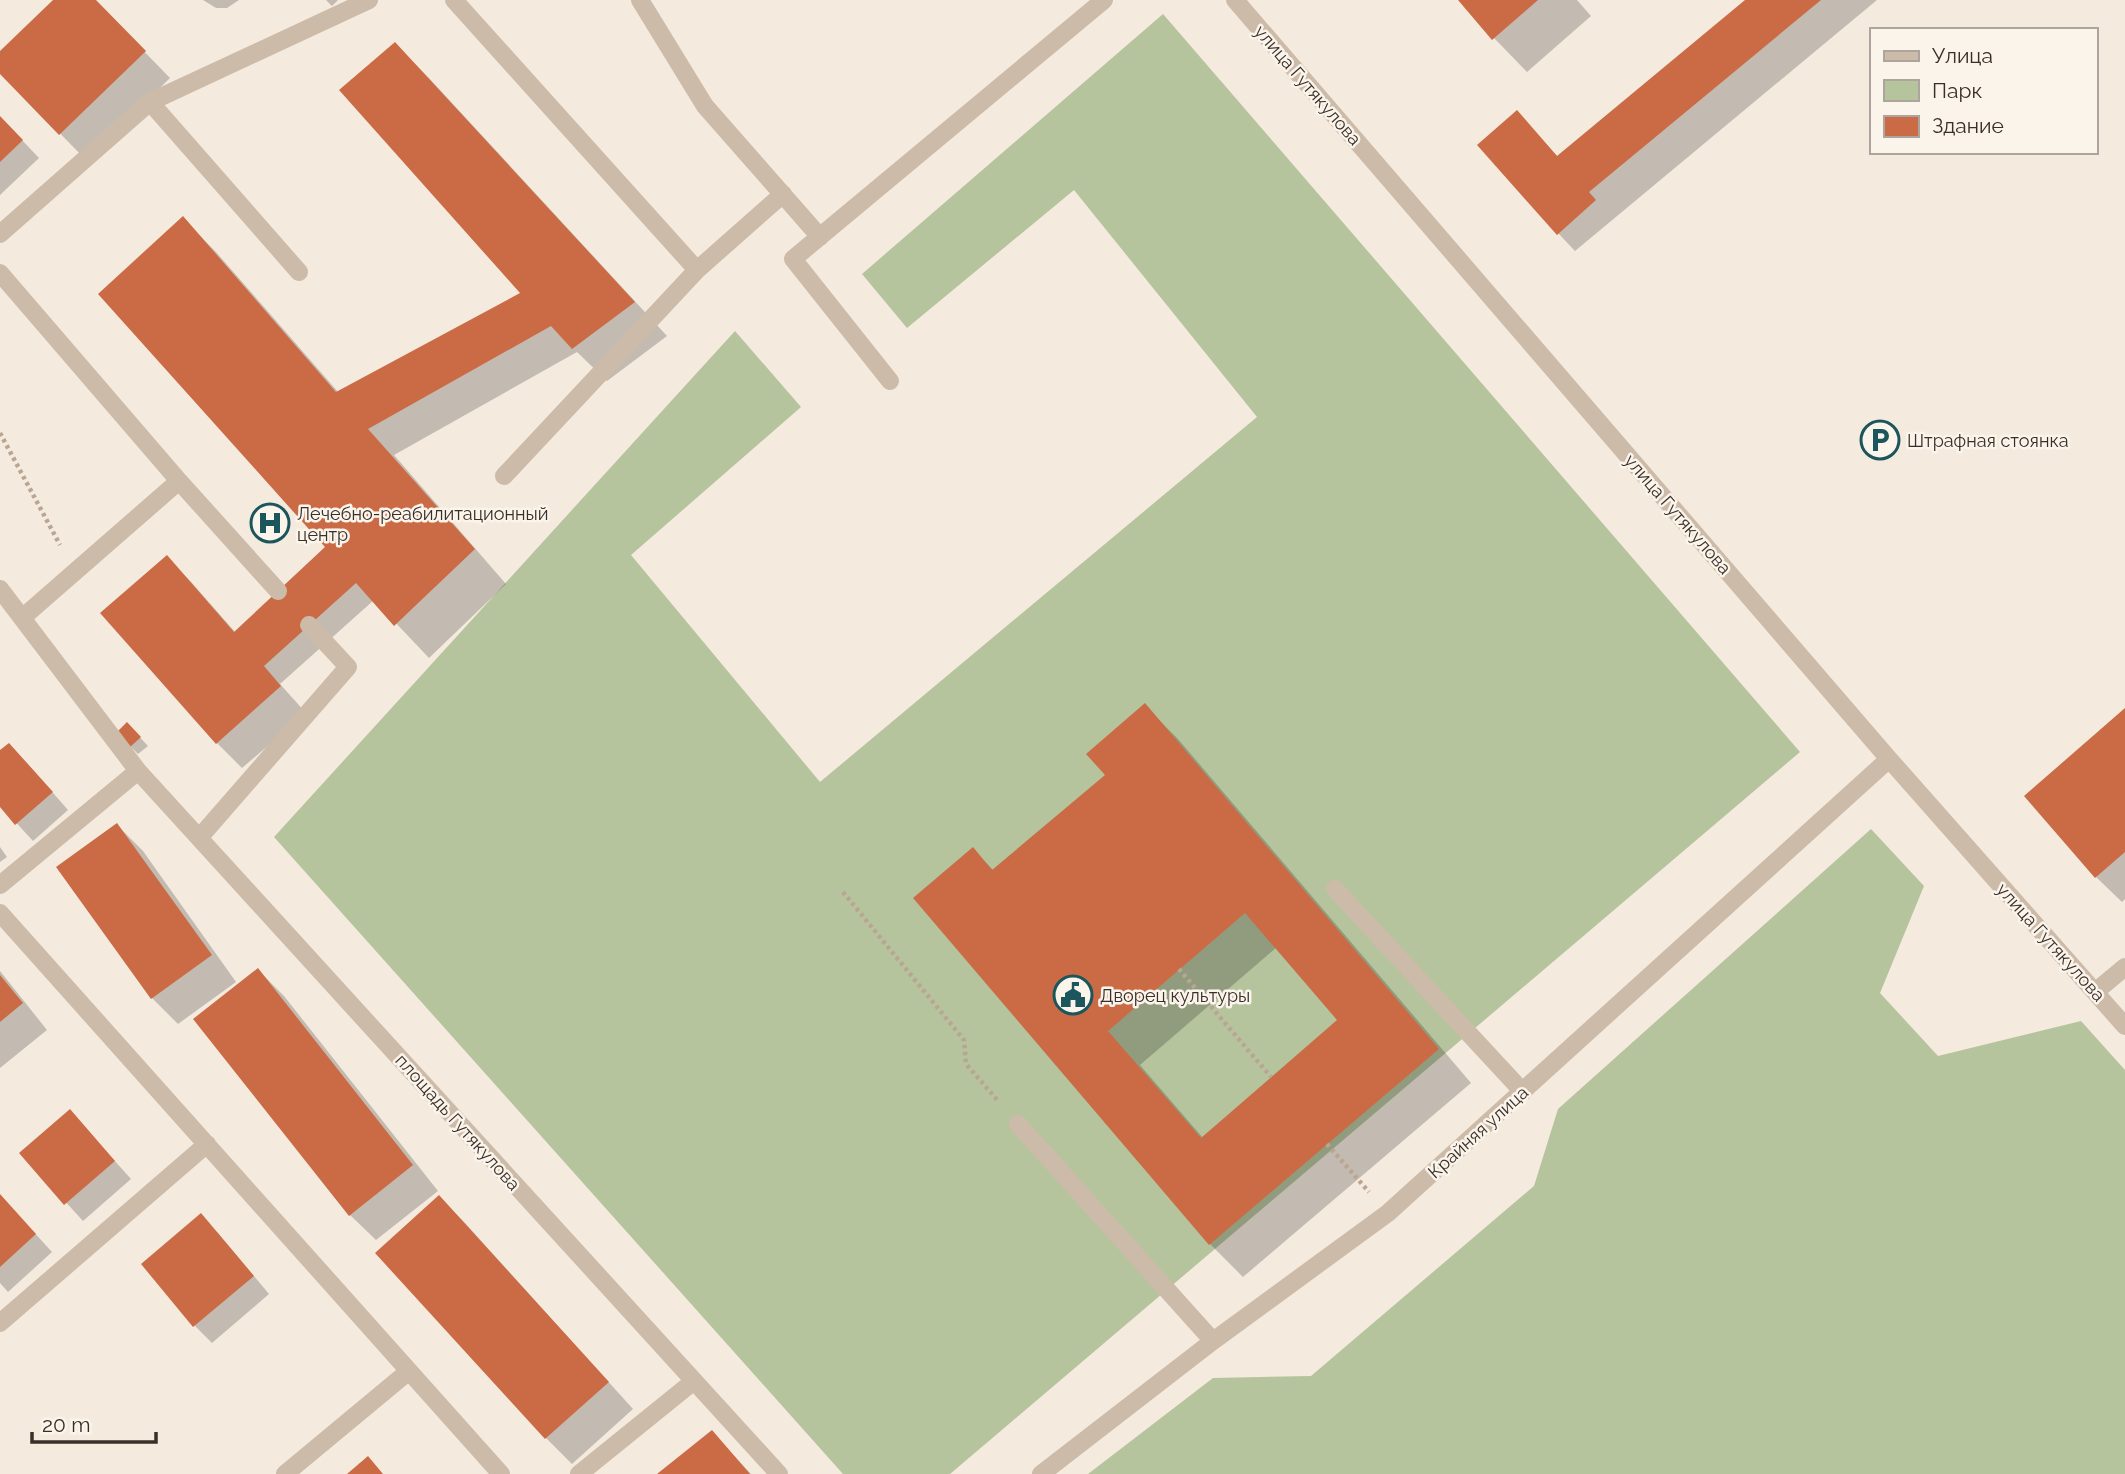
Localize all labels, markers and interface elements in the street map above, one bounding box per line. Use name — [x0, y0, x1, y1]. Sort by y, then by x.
street label: улица Гутякулова — [1250, 21, 1366, 149]
legend — [1870, 28, 2097, 154]
text: Улица — [1932, 43, 1993, 68]
text: Парк — [1932, 78, 1982, 103]
text: Здание — [1932, 113, 2004, 138]
parking icon: Штрафная стоянка — [1859, 419, 1901, 461]
place label: Штрафная стоянка — [1907, 430, 2069, 451]
street label: улица Гутякулова — [1620, 450, 1736, 578]
hospital icon: Лечебно-реабилитационный центр — [249, 502, 291, 544]
place label: Лечебно-реабилитационный центр — [297, 503, 548, 545]
street label: улица Гутякулова — [1992, 879, 2110, 1005]
public building icon: Дворец культуры — [1052, 974, 1094, 1016]
place label: Дворец культуры — [1100, 985, 1250, 1006]
street label: площадь Гутякулова — [391, 1050, 525, 1194]
street label: Крайняя улица — [1424, 1082, 1532, 1182]
scale bar — [32, 1400, 156, 1444]
text: 20 m — [42, 1412, 90, 1437]

